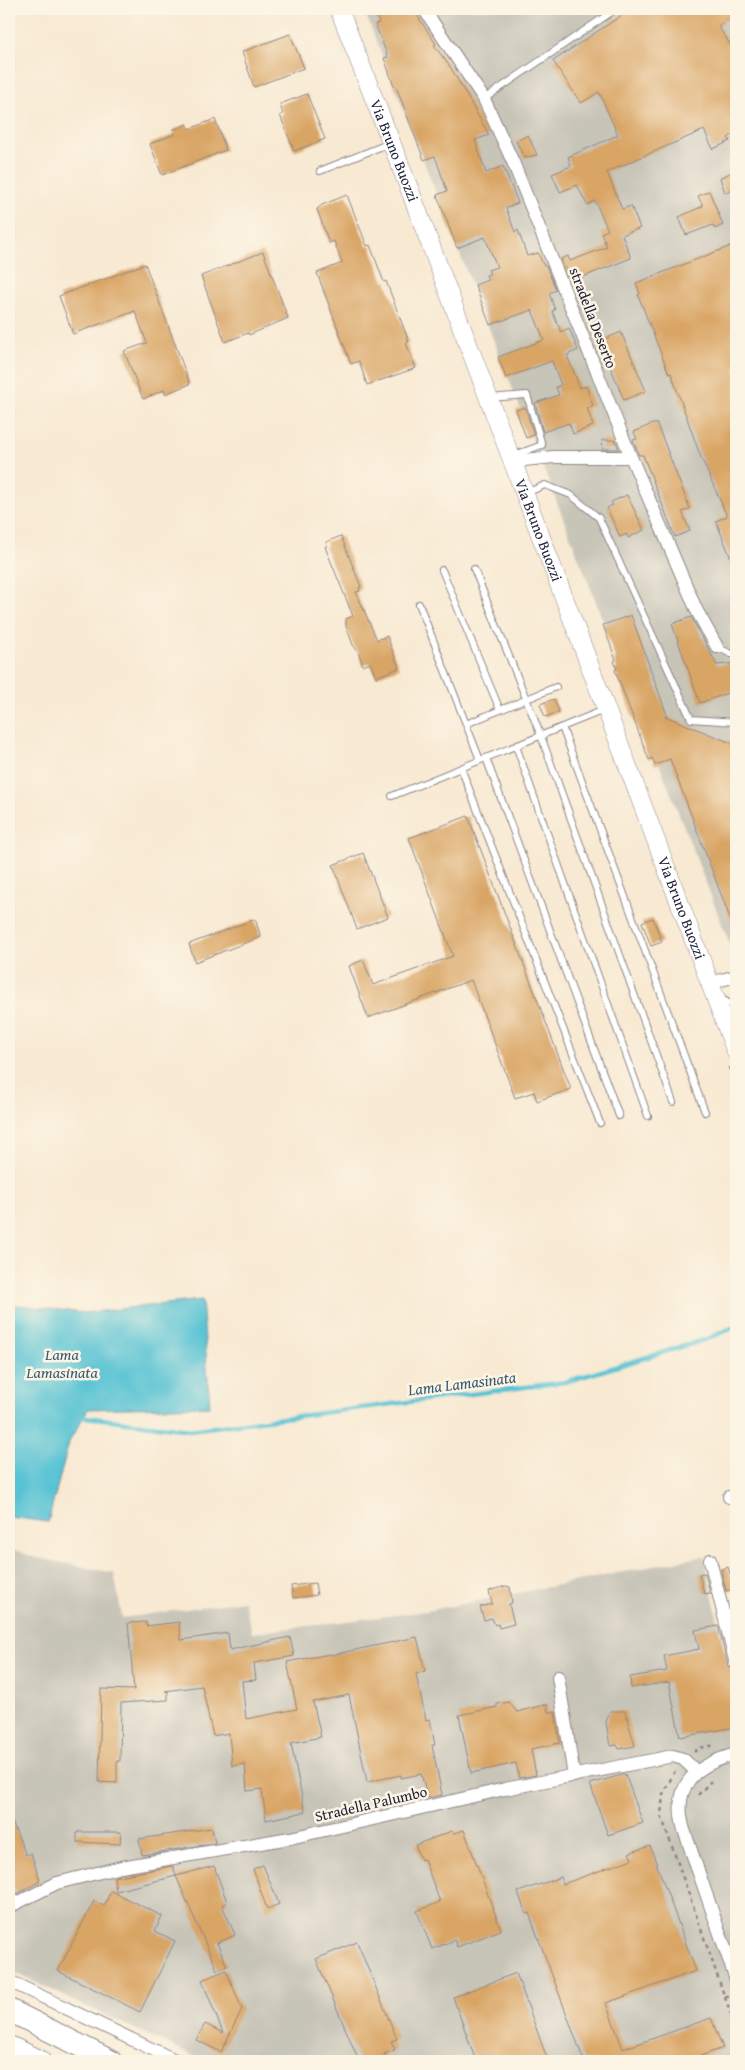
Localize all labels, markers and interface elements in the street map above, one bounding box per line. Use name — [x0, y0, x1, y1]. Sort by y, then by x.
street label: Via Bruno Buozzi — [365, 96, 424, 205]
street label: stradella Deserto — [565, 264, 622, 372]
street label: Via Bruno Buozzi — [510, 476, 568, 584]
street label: Via Bruno Buozzi — [653, 853, 711, 962]
water label: Lama Lamasinata — [25, 1342, 98, 1384]
water label: Lama Lamasinata — [406, 1364, 518, 1402]
street label: Stradella Palumbo — [313, 1780, 429, 1827]

